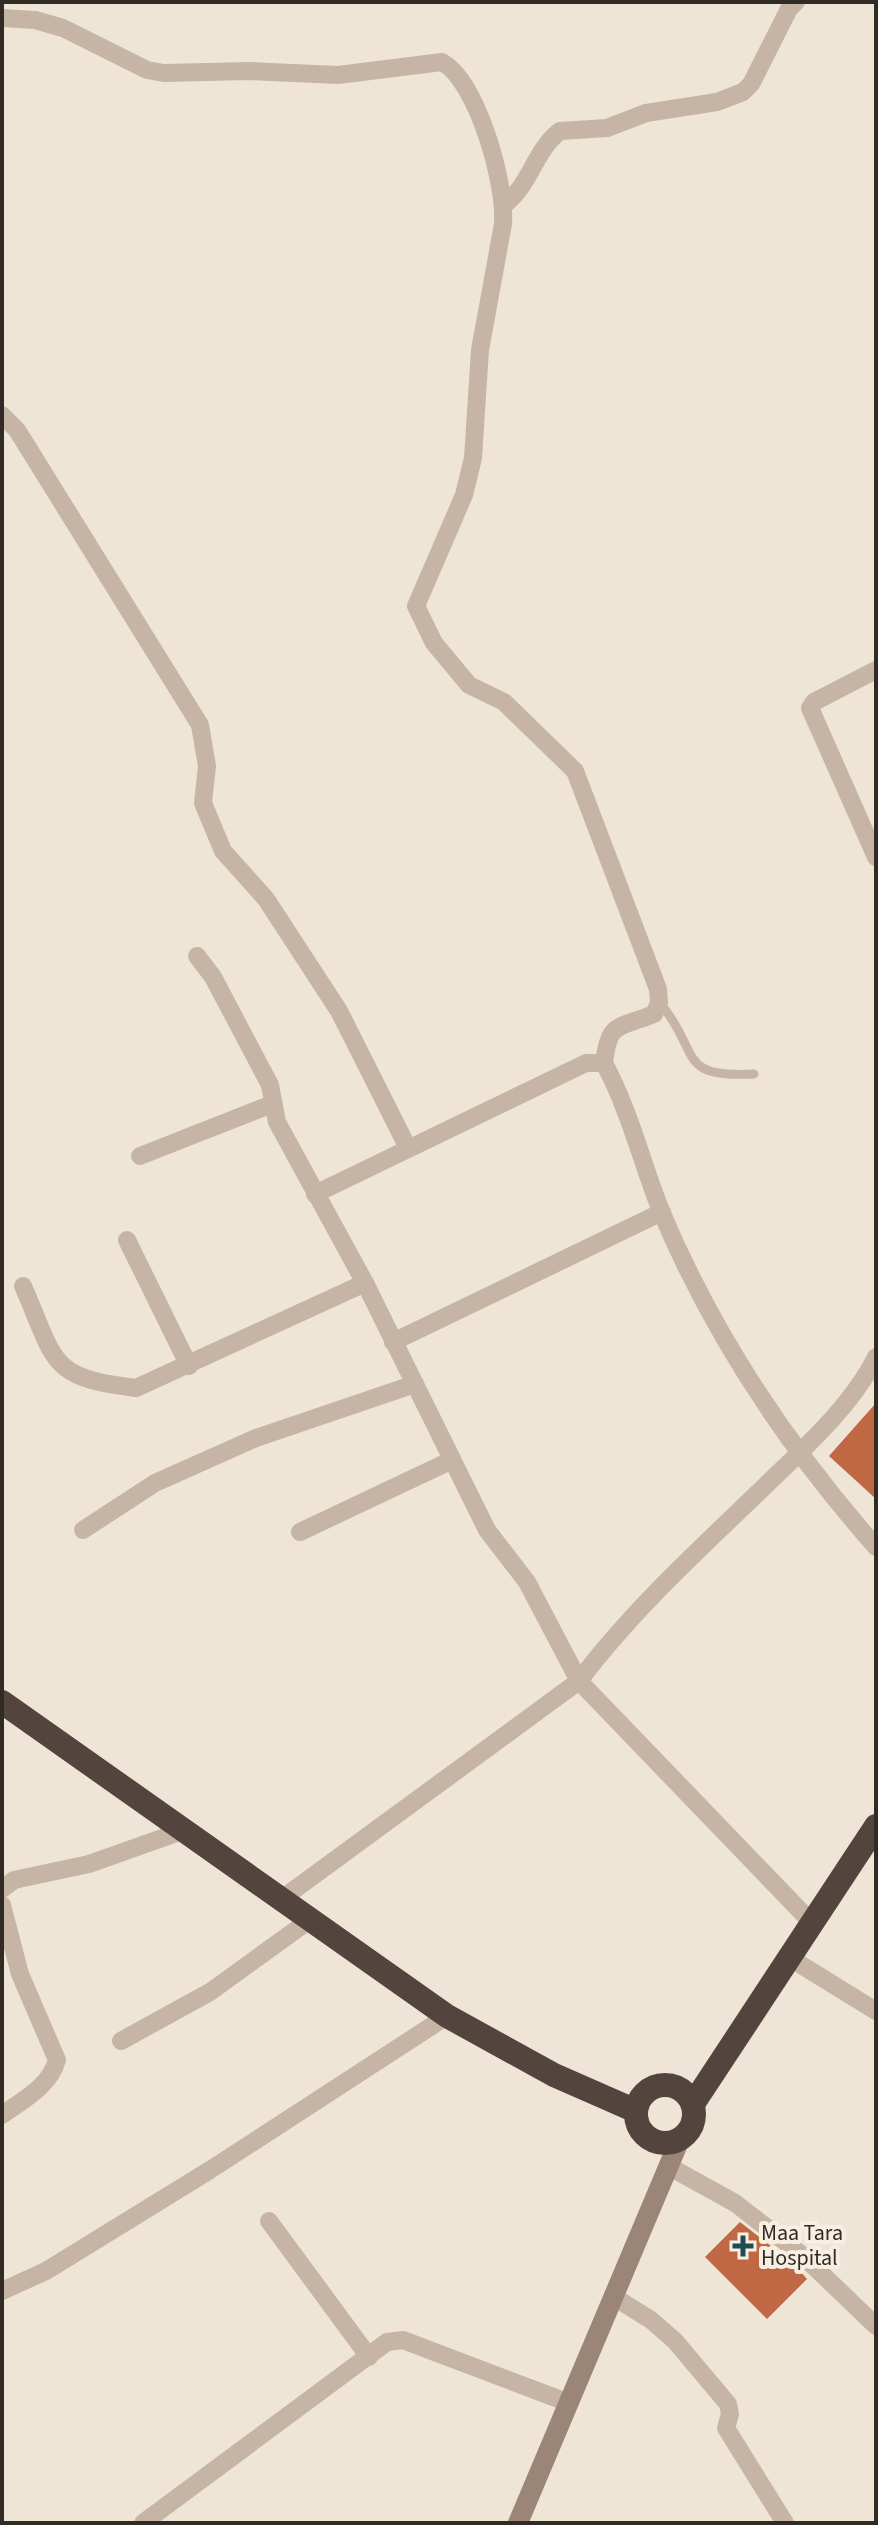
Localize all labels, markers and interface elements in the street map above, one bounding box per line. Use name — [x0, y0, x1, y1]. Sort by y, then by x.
place label: Maa Tara Hospital — [761, 2217, 843, 2274]
marker: Maa Tara Hospital — [732, 2235, 754, 2257]

